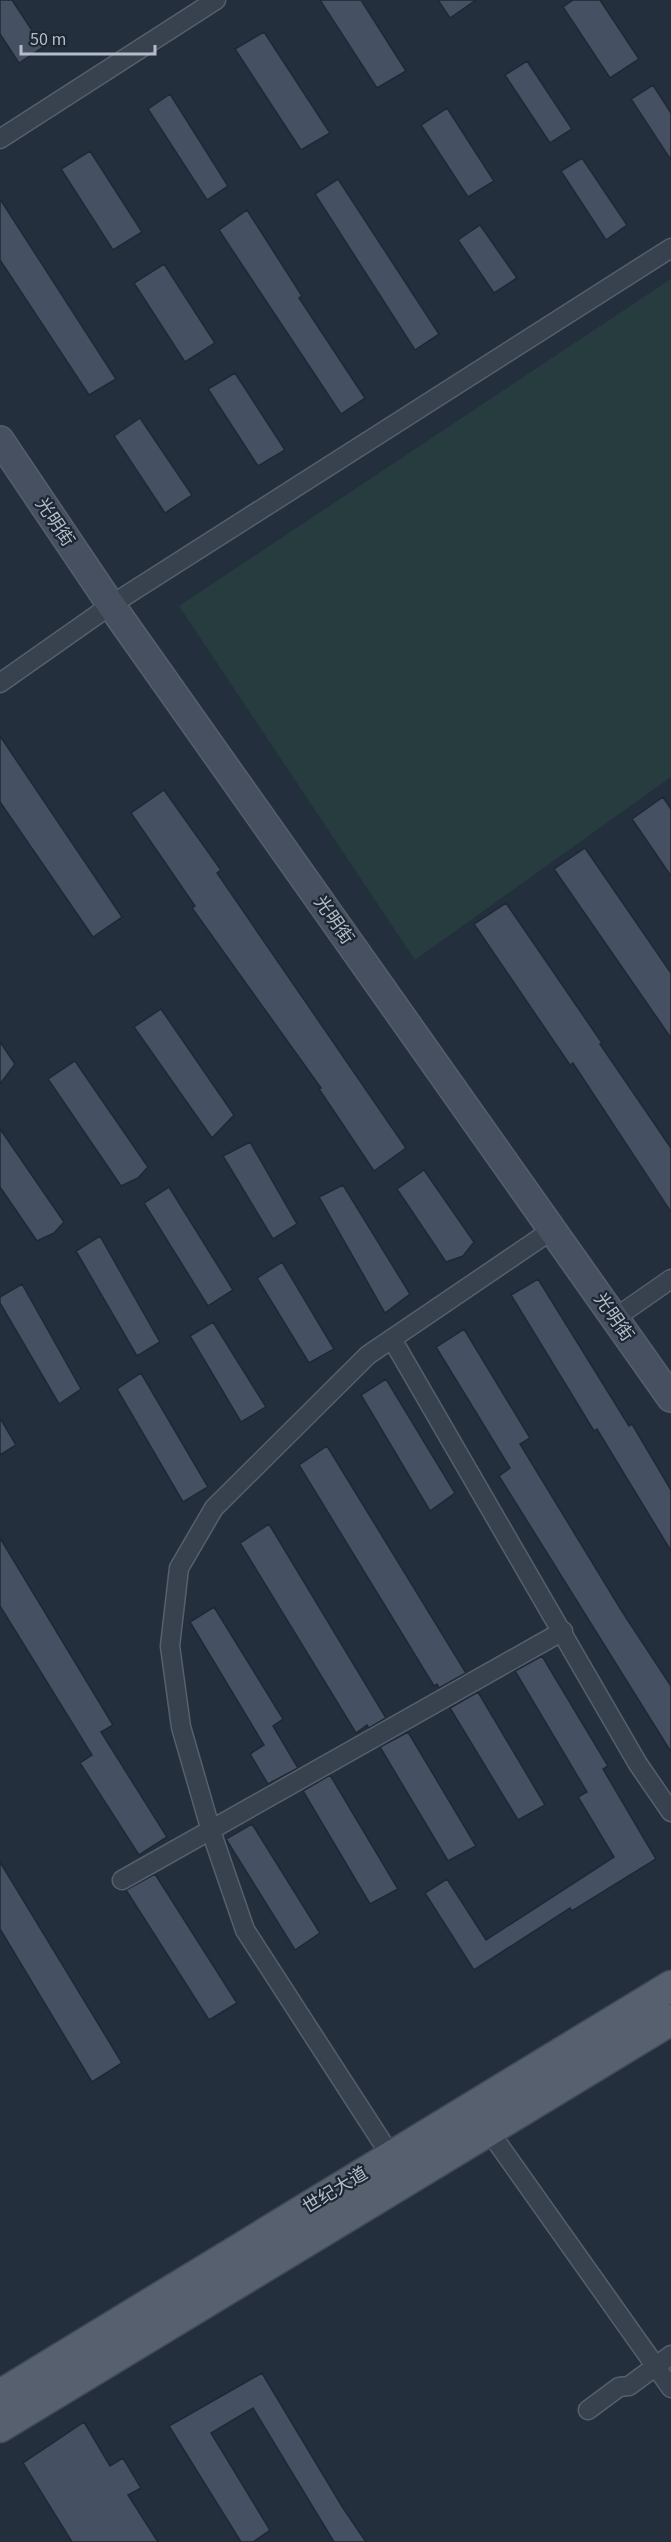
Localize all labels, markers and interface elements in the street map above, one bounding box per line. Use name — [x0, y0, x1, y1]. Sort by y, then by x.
scale bar — [21, 18, 154, 56]
text: 50 m — [30, 27, 66, 52]
street label: 光明街 — [29, 493, 80, 552]
street label: 光明街 — [308, 891, 359, 950]
street label: 光明街 — [588, 1288, 639, 1347]
street label: 世纪大道 — [298, 2161, 373, 2220]

